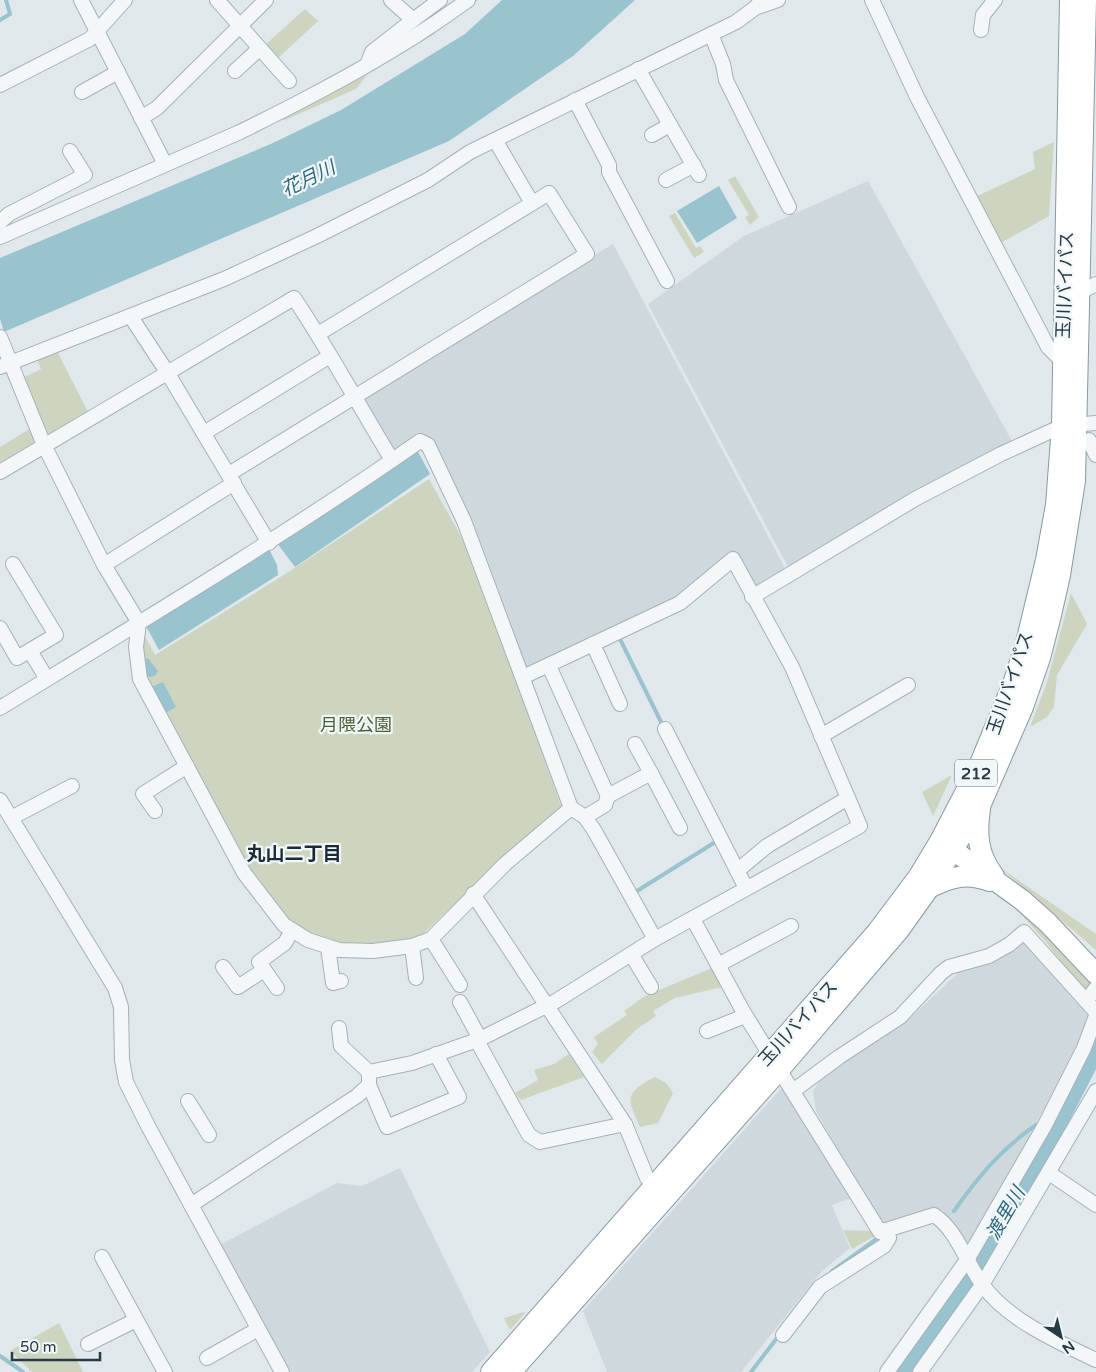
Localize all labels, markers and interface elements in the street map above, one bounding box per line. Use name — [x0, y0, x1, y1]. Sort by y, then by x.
water label: 花月川 — [278, 156, 341, 201]
street label: 玉川バイパス — [1052, 231, 1078, 339]
street label: 玉川バイパス — [982, 629, 1038, 737]
park label: 月隈公園 — [320, 714, 392, 736]
road number: 212 — [955, 760, 997, 786]
district label: 丸山二丁目 — [246, 843, 342, 865]
street label: 玉川バイパス — [754, 976, 842, 1070]
water label: 渡里川 — [982, 1182, 1031, 1244]
north arrow — [1036, 1312, 1086, 1362]
scale bar — [12, 1330, 100, 1362]
text: N — [1059, 1337, 1078, 1357]
text: 50 m — [20, 1338, 57, 1356]

